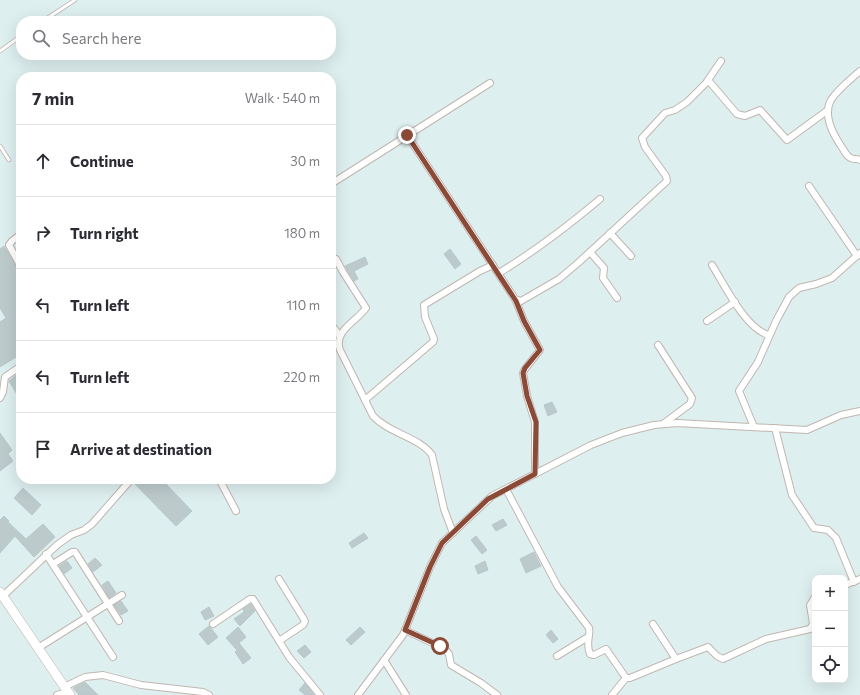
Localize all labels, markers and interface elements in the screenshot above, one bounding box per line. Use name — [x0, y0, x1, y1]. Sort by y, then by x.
search box — [16, 16, 336, 60]
icon: search — [30, 27, 52, 49]
text: Search here — [62, 29, 141, 47]
text: 7 min — [32, 88, 74, 109]
text: Walk · 540 m — [245, 90, 320, 106]
route end — [398, 126, 416, 144]
icon: ahead — [32, 150, 54, 172]
text: Continue — [70, 152, 134, 170]
text: 30 m — [290, 153, 320, 169]
icon: right — [32, 222, 54, 244]
text: Turn right — [70, 224, 139, 242]
text: 180 m — [284, 225, 320, 241]
icon: left — [32, 294, 54, 316]
text: Turn left — [70, 296, 129, 314]
text: 110 m — [287, 297, 320, 313]
icon: left — [32, 366, 54, 388]
text: Turn left — [70, 368, 129, 386]
text: 220 m — [283, 369, 320, 385]
icon: arrive — [32, 438, 54, 460]
text: Arrive at destination — [70, 440, 212, 458]
map controls — [812, 575, 848, 683]
button: + — [812, 575, 848, 611]
button: − — [812, 611, 848, 647]
route start — [431, 637, 449, 655]
button: locate — [812, 647, 848, 683]

